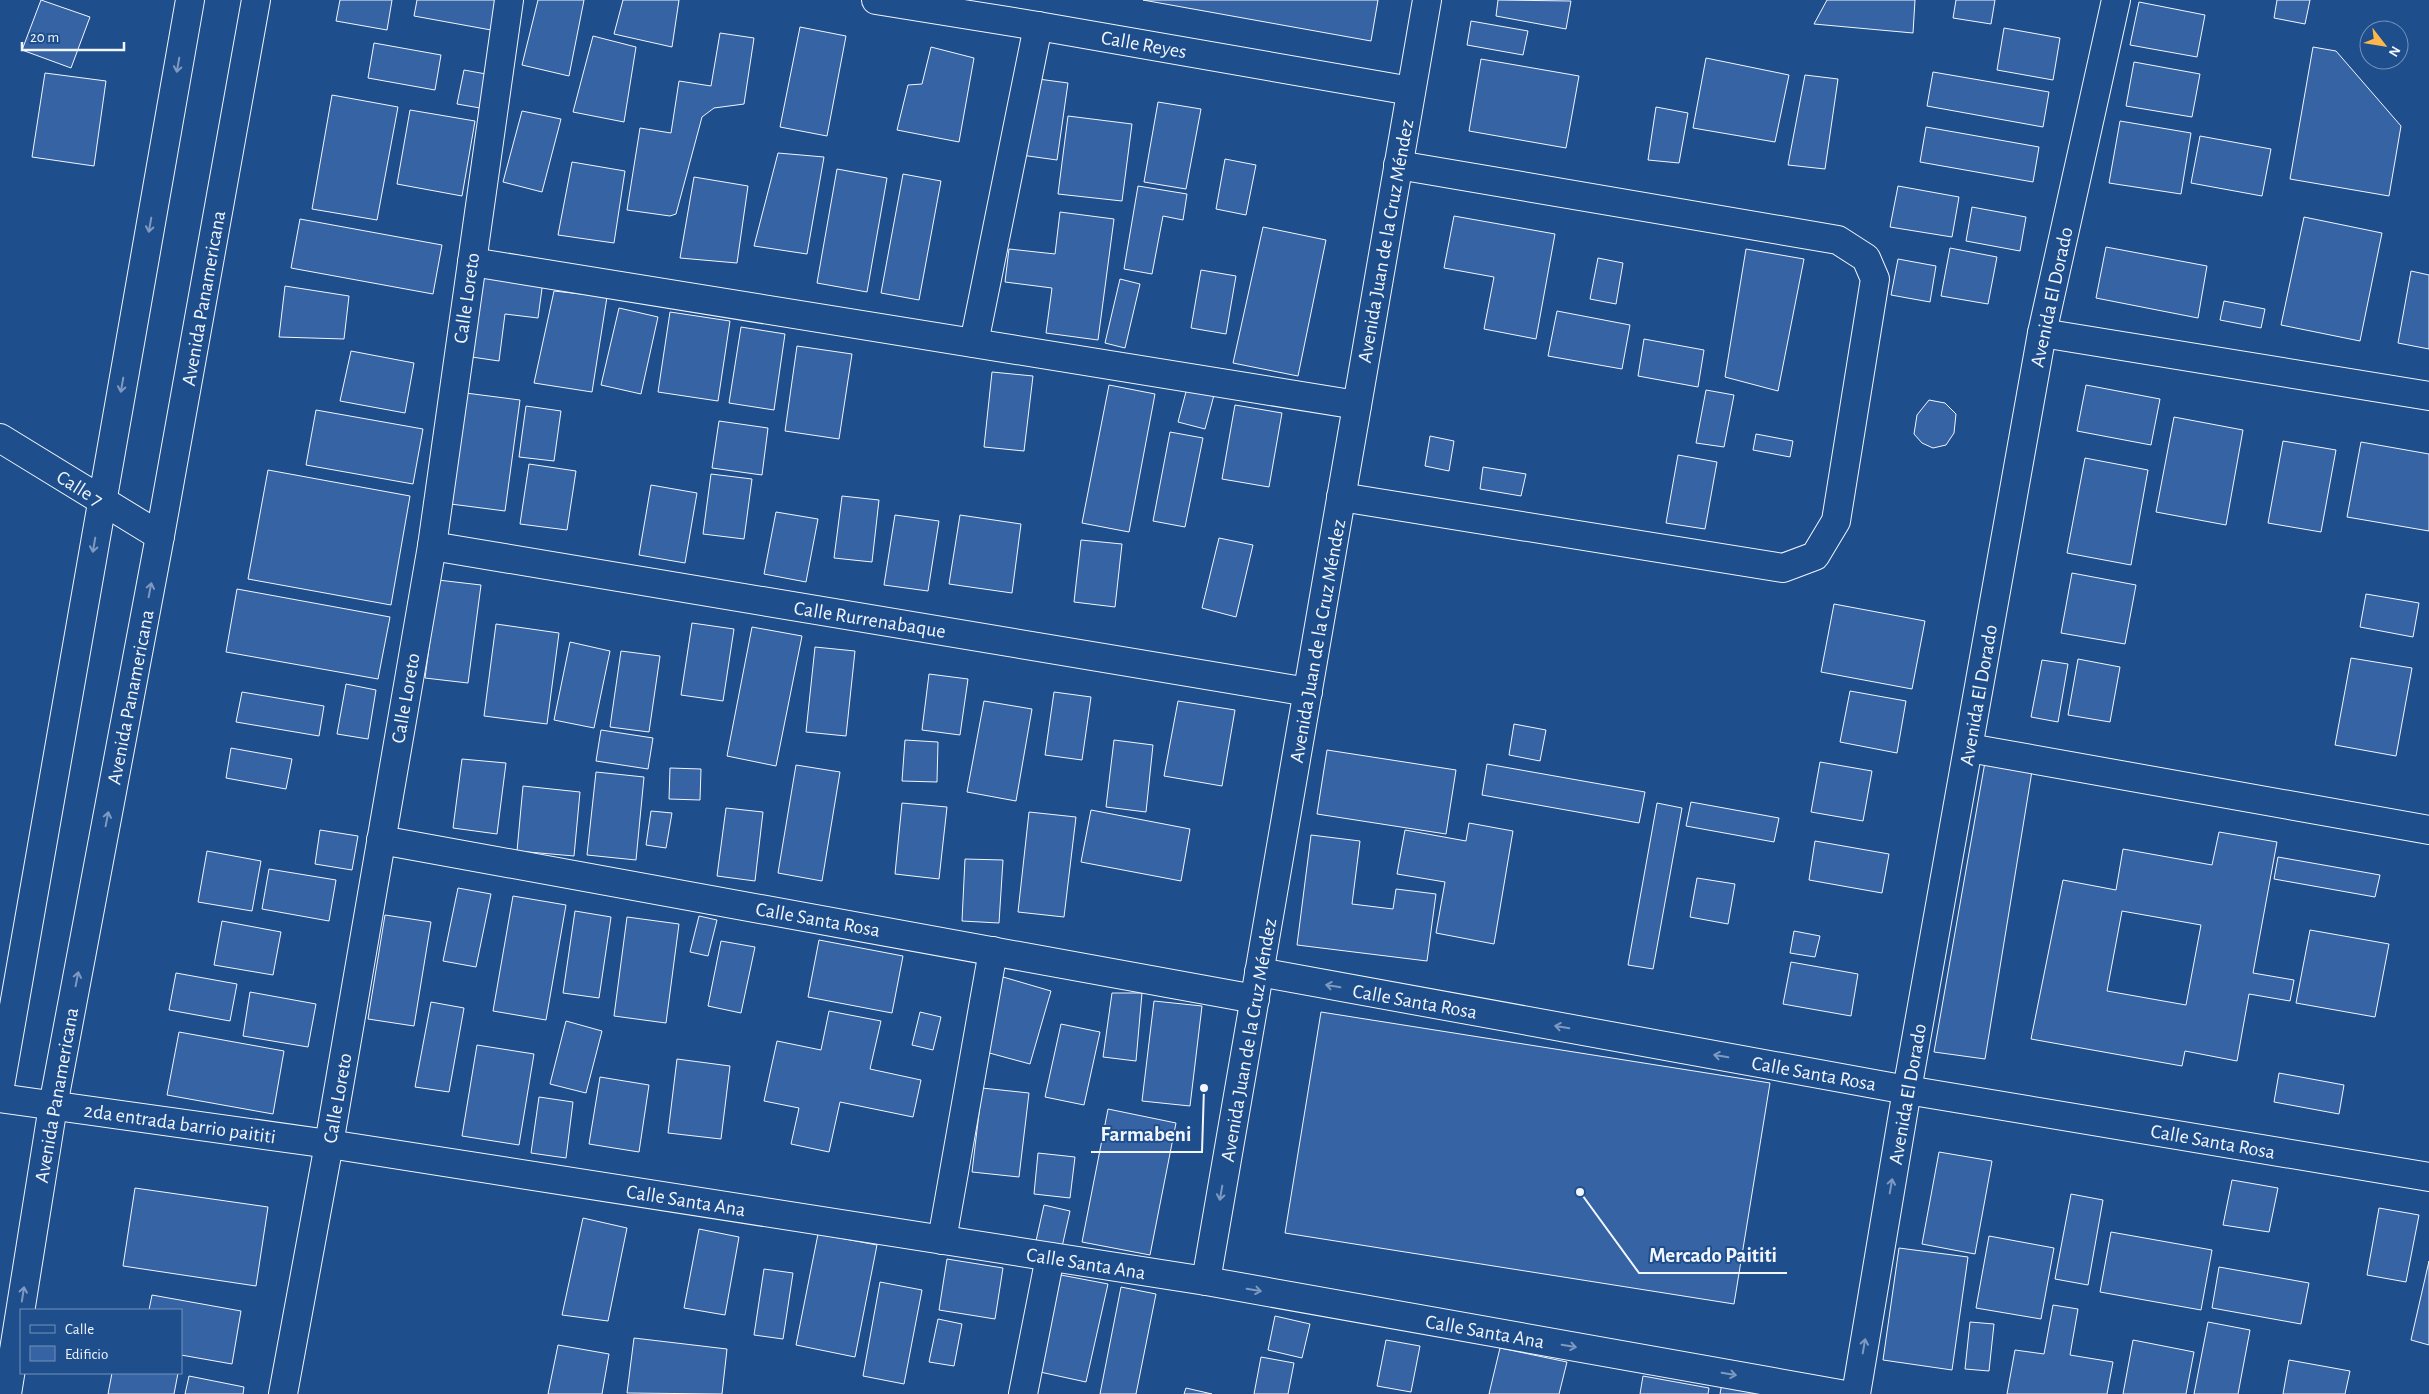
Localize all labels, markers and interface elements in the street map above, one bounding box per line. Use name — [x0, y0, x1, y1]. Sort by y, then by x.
scale bar — [22, 20, 125, 52]
north arrow — [2359, 20, 2409, 70]
street label: Calle Reyes — [1099, 28, 1188, 62]
text: 20 m — [30, 30, 59, 45]
text: N — [2386, 43, 2403, 59]
one-way arrow — [173, 57, 183, 73]
street label: Avenida Juan de la Cruz Méndez — [1355, 118, 1417, 364]
street label: Avenida Panamericana — [179, 209, 229, 387]
one-way arrow — [145, 217, 155, 233]
street label: Avenida El Dorado — [2027, 225, 2077, 369]
street label: Calle Loreto — [451, 252, 483, 345]
one-way arrow — [117, 377, 127, 393]
street label: Calle 7 — [53, 467, 106, 511]
street label: Avenida Juan de la Cruz Méndez — [1287, 518, 1349, 764]
one-way arrow — [89, 537, 99, 553]
one-way arrow — [145, 583, 155, 599]
street label: Calle Rurrenabaque — [792, 598, 947, 642]
street label: Avenida Panamericana — [104, 608, 158, 786]
street label: Avenida El Dorado — [1957, 623, 2001, 767]
street label: Calle Loreto — [388, 651, 424, 745]
one-way arrow — [102, 811, 112, 827]
street label: Calle Santa Rosa — [754, 899, 882, 941]
street label: Avenida Juan de la Cruz Méndez — [1218, 917, 1280, 1163]
one-way arrow — [72, 971, 82, 987]
one-way arrow — [1325, 980, 1341, 990]
street label: Calle Santa Rosa — [1351, 981, 1479, 1023]
street label: Avenida Panamericana — [32, 1006, 82, 1184]
one-way arrow — [1554, 1022, 1570, 1032]
street label: Avenida El Dorado — [1886, 1022, 1930, 1166]
street label: Calle Loreto — [320, 1051, 356, 1145]
one-way arrow — [1714, 1051, 1730, 1061]
street label: Calle Santa Rosa — [1750, 1053, 1878, 1095]
street label: 2da entrada barrio paititi — [83, 1101, 277, 1147]
callout: Farmabeni — [1091, 1116, 1202, 1152]
street label: Calle Santa Rosa — [2149, 1121, 2277, 1163]
text: Farmabeni — [1101, 1124, 1191, 1145]
one-way arrow — [1886, 1178, 1896, 1194]
street label: Calle Santa Ana — [625, 1182, 747, 1220]
one-way arrow — [1216, 1184, 1226, 1200]
callout: Mercado Paititi — [1639, 1237, 1787, 1273]
street label: Calle Santa Ana — [1025, 1245, 1147, 1283]
text: Mercado Paititi — [1649, 1245, 1777, 1266]
one-way arrow — [1246, 1285, 1262, 1295]
one-way arrow — [18, 1286, 28, 1302]
legend — [20, 1309, 182, 1374]
street label: Calle Santa Ana — [1424, 1312, 1546, 1352]
text: Calle — [65, 1322, 94, 1337]
one-way arrow — [1859, 1338, 1869, 1354]
one-way arrow — [1561, 1341, 1577, 1351]
text: Edificio — [65, 1347, 108, 1362]
one-way arrow — [1721, 1370, 1737, 1380]

